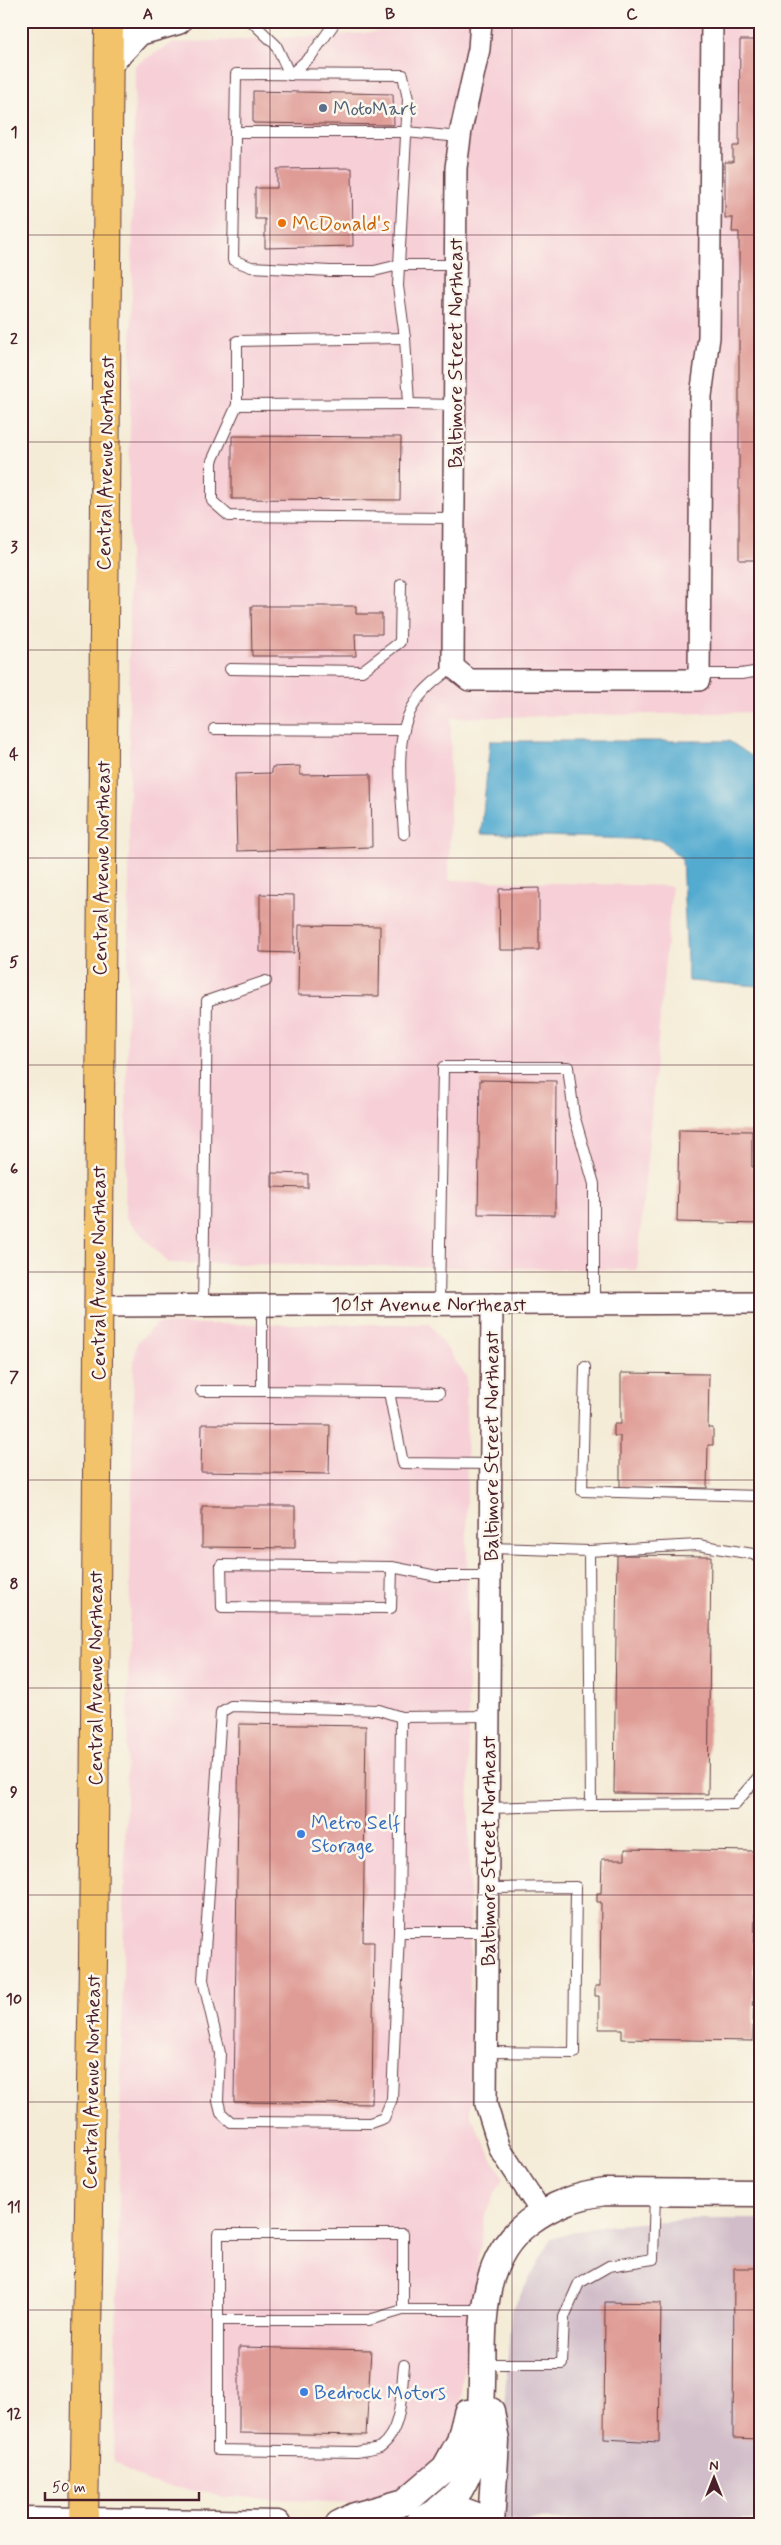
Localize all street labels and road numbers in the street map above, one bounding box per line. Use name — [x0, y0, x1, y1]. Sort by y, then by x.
street label: Baltimore Street Northeast — [443, 238, 470, 468]
street label: Central Avenue Northeast — [91, 355, 122, 571]
street label: Central Avenue Northeast — [87, 760, 118, 976]
street label: Central Avenue Northeast — [86, 1165, 113, 1381]
street label: 101st Avenue Northeast — [332, 1292, 527, 1319]
street label: Baltimore Street Northeast — [479, 1331, 506, 1561]
street label: Central Avenue Northeast — [83, 1570, 110, 1786]
street label: Baltimore Street Northeast — [476, 1736, 503, 1966]
street label: Central Avenue Northeast — [77, 1974, 108, 2190]

